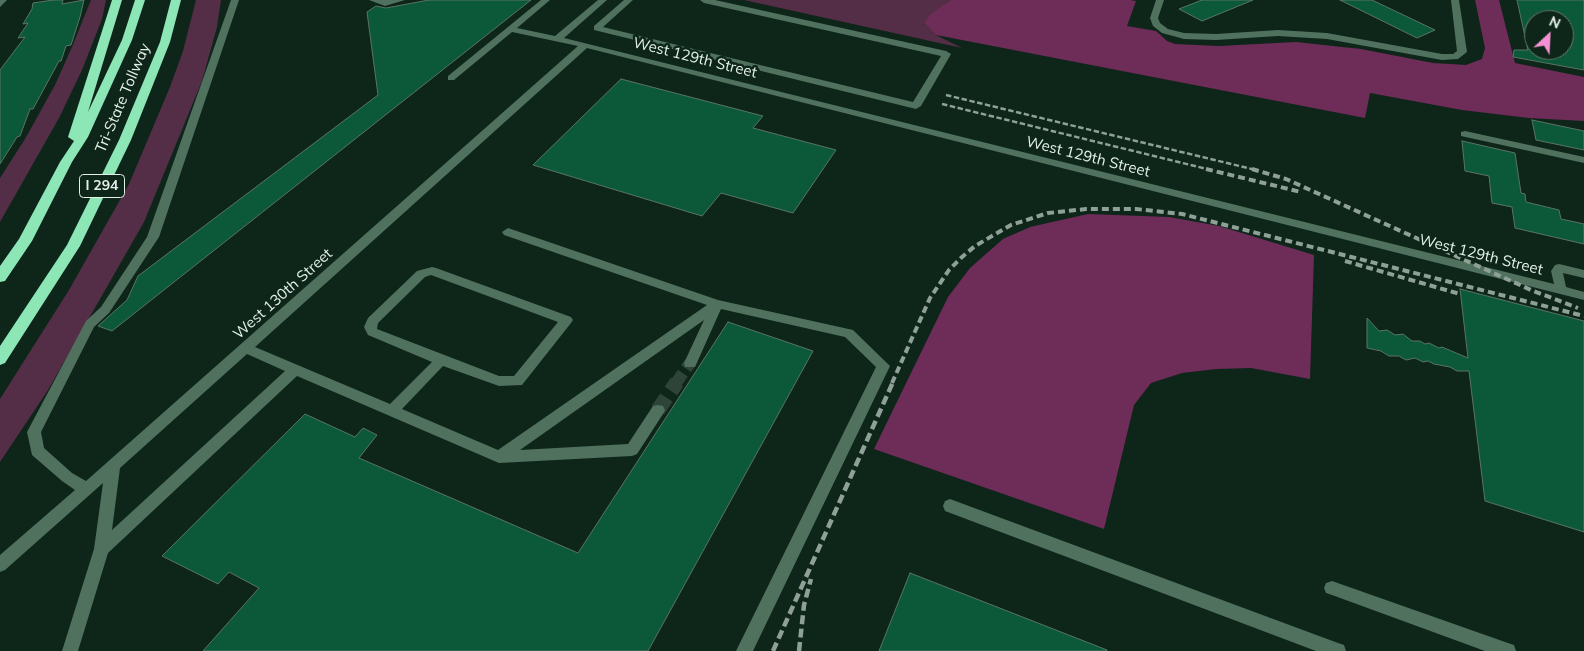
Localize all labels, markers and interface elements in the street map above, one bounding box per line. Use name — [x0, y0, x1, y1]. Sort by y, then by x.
north arrow — [1524, 10, 1574, 60]
text: N — [1546, 12, 1564, 33]
street label: West 129th Street — [631, 34, 759, 82]
street label: Tri-State Tollway — [92, 41, 154, 155]
street label: West 129th Street — [1024, 133, 1152, 181]
road number: I 294 — [80, 175, 124, 198]
street label: West 129th Street — [1417, 231, 1545, 279]
street label: West 130th Street — [230, 245, 336, 343]

